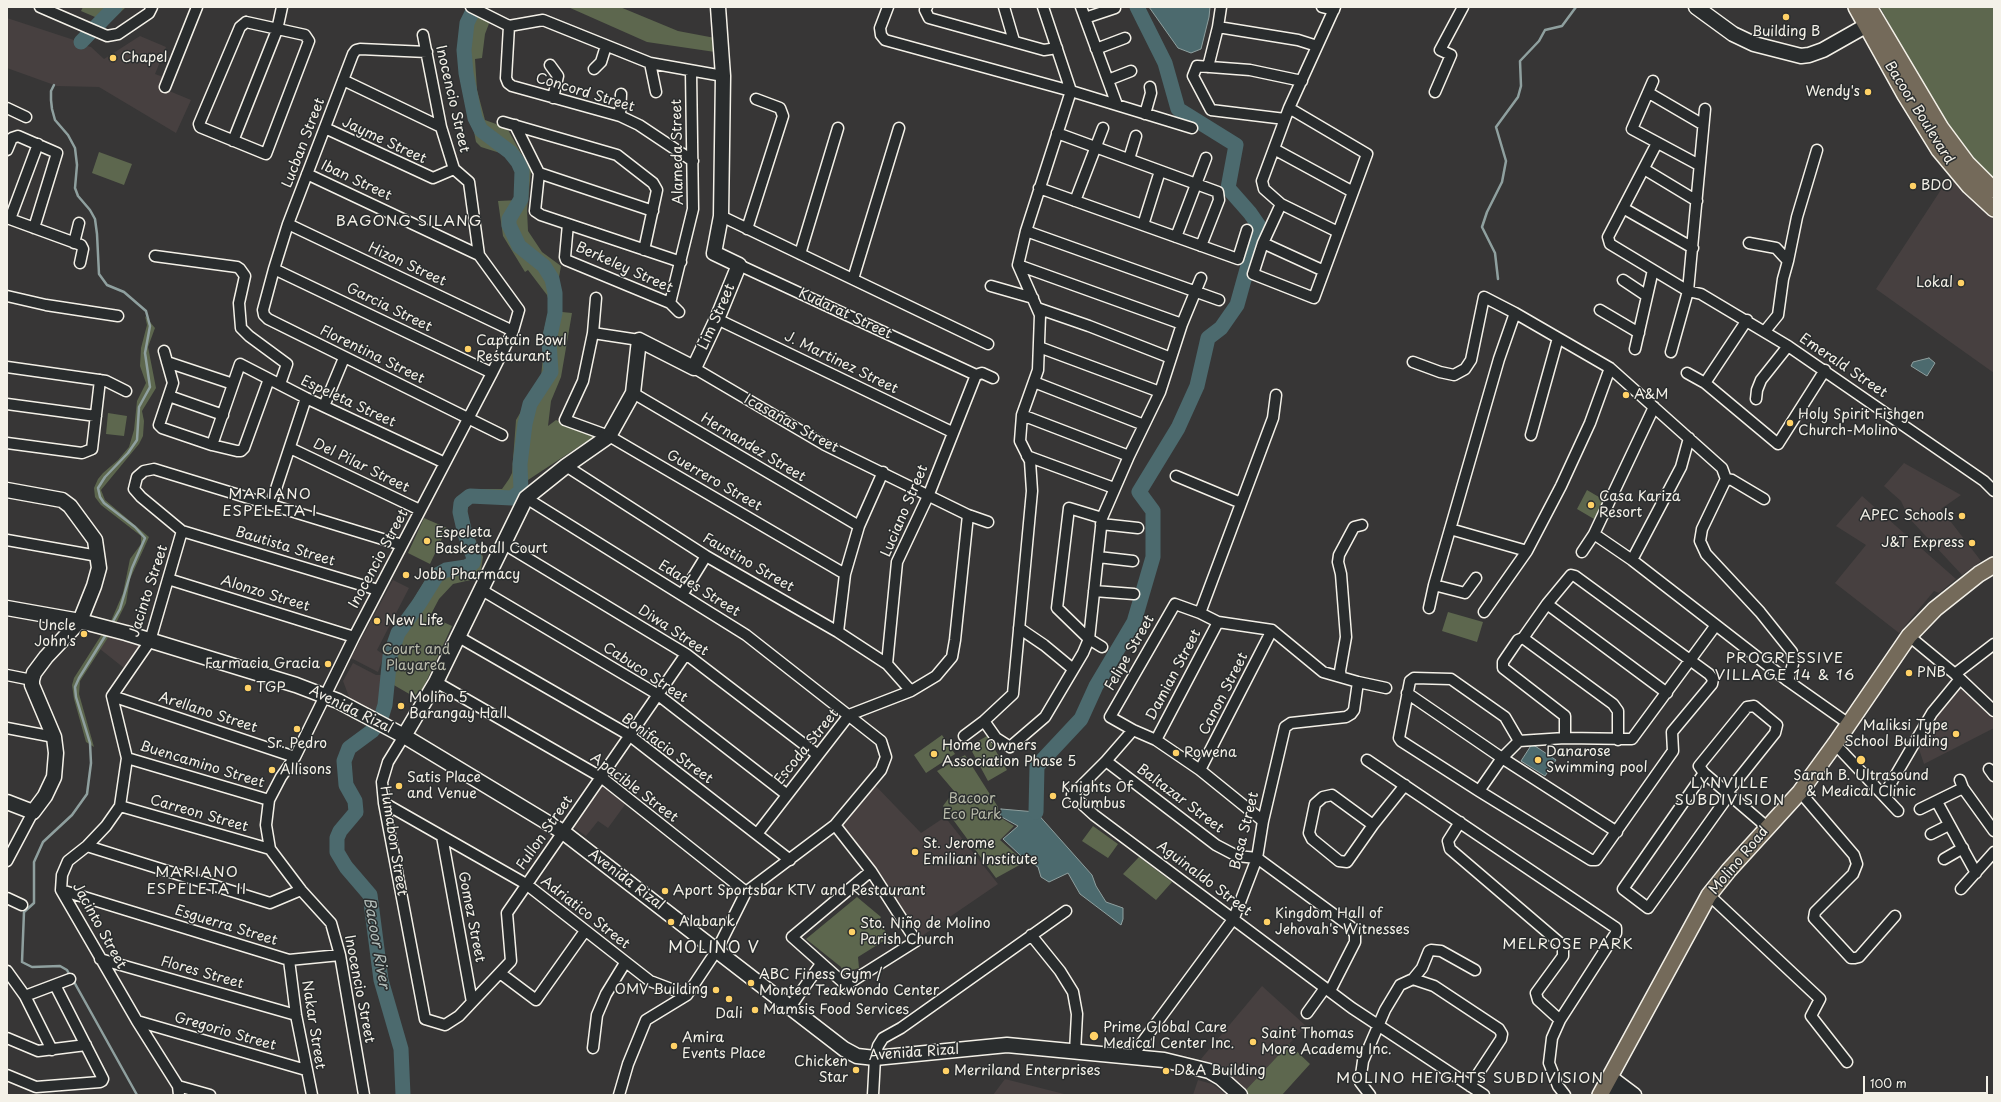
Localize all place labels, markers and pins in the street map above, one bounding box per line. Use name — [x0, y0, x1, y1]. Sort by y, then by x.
marker: Building B — [1781, 12, 1791, 22]
place label: Building B — [1752, 24, 1820, 40]
place label: Chapel — [121, 50, 167, 66]
marker: Chapel — [108, 53, 118, 63]
place label: Wendy's — [1805, 84, 1860, 100]
marker: Wendy's — [1863, 87, 1873, 97]
place label: BDO — [1921, 178, 1952, 194]
marker: BDO — [1908, 181, 1918, 191]
place label: Lokal — [1916, 275, 1953, 291]
marker: Lokal — [1956, 278, 1966, 288]
place label: Captain Bowl Restaurant — [476, 333, 567, 366]
marker: Captain Bowl Restaurant — [463, 344, 473, 354]
place label: A&M — [1634, 387, 1669, 403]
marker: A&M — [1621, 390, 1631, 400]
place label: Holy Spirit Fishgen Church-Molino — [1798, 407, 1925, 440]
marker: Holy Spirit Fishgen Church-Molino — [1785, 418, 1795, 428]
place label: Casa Kariza Resort — [1599, 489, 1680, 522]
marker: Casa Kariza Resort — [1586, 500, 1596, 510]
place label: APEC Schools — [1860, 508, 1954, 524]
marker: APEC Schools — [1957, 511, 1967, 521]
place label: Espeleta Basketball Court — [435, 525, 548, 558]
place label: J&T Express — [1881, 535, 1964, 551]
marker: Espeleta Basketball Court — [422, 536, 432, 546]
marker: J&T Express — [1967, 538, 1977, 548]
place label: Jobb Pharmacy — [414, 567, 520, 583]
marker: Jobb Pharmacy — [401, 570, 411, 580]
place label: New Life — [385, 613, 443, 629]
marker: New Life — [372, 616, 382, 626]
place label: Uncle John's — [34, 618, 76, 650]
marker: Uncle John's — [79, 629, 89, 639]
place label: Farmacia Gracia — [205, 656, 320, 672]
marker: Farmacia Gracia — [323, 659, 333, 669]
place label: PNB — [1917, 665, 1946, 681]
marker: PNB — [1904, 668, 1914, 678]
place label: TGP — [256, 680, 285, 696]
marker: TGP — [243, 683, 253, 693]
place label: Molino 5 Barangay Hall — [409, 690, 507, 722]
marker: Molino 5 Barangay Hall — [396, 701, 406, 711]
place label: Maliksi Type School Building — [1845, 718, 1948, 750]
marker: Sr. Pedro — [292, 724, 302, 734]
marker: Maliksi Type School Building — [1951, 729, 1961, 739]
place label: Sr. Pedro — [267, 736, 327, 752]
place label: Home Owners Association Phase 5 — [942, 738, 1076, 770]
place label: Danarose Swimming pool — [1546, 744, 1647, 776]
place label: Rowena — [1184, 745, 1237, 761]
marker: Rowena — [1171, 748, 1181, 758]
marker: Home Owners Association Phase 5 — [929, 749, 939, 759]
marker: Sarah B. Ultrasound & Medical Clinic — [1855, 754, 1867, 766]
marker: Danarose Swimming pool — [1533, 755, 1543, 765]
place label: Allisons — [280, 762, 331, 778]
marker: Allisons — [267, 765, 277, 775]
place label: Sarah B. Ultrasound & Medical Clinic — [1793, 768, 1929, 800]
place label: Satis Place and Venue — [407, 770, 481, 802]
place label: Knights Of Columbus — [1061, 780, 1133, 812]
marker: Satis Place and Venue — [394, 781, 404, 791]
marker: Knights Of Columbus — [1048, 791, 1058, 801]
place label: St. Jerome Emiliani Institute — [923, 836, 1038, 868]
marker: St. Jerome Emiliani Institute — [910, 847, 920, 857]
place label: Aport Sportsbar KTV and Restaurant — [673, 883, 926, 899]
marker: Aport Sportsbar KTV and Restaurant — [660, 886, 670, 896]
place label: Kingdom Hall of Jehovah's Witnesses — [1275, 906, 1409, 938]
place label: Alabank — [679, 914, 735, 930]
place label: Sto. Niño de Molino Parish Church — [860, 916, 991, 948]
marker: Alabank — [666, 917, 676, 927]
marker: Kingdom Hall of Jehovah's Witnesses — [1262, 917, 1272, 927]
marker: Sto. Niño de Molino Parish Church — [847, 927, 857, 937]
place label: ABC Finess Gym / Montea Teakwondo Center — [759, 967, 939, 1000]
marker: ABC Finess Gym / Montea Teakwondo Center — [746, 978, 756, 988]
place label: OMV Building — [615, 982, 708, 998]
marker: OMV Building — [711, 985, 721, 995]
marker: Dali — [724, 994, 734, 1004]
place label: Mamsis Food Services — [763, 1002, 909, 1018]
marker: Mamsis Food Services — [750, 1005, 760, 1015]
place label: Dali — [715, 1006, 743, 1022]
place label: Prime Global Care Medical Center Inc. — [1103, 1020, 1234, 1052]
place label: Saint Thomas More Academy Inc. — [1261, 1026, 1392, 1058]
place label: Amira Events Place — [682, 1030, 766, 1062]
marker: Prime Global Care Medical Center Inc. — [1088, 1030, 1100, 1042]
marker: Saint Thomas More Academy Inc. — [1248, 1037, 1258, 1047]
marker: Amira Events Place — [669, 1041, 679, 1051]
place label: Chicken Star — [794, 1054, 848, 1086]
place label: Merriland Enterprises — [954, 1063, 1100, 1079]
place label: D&A Building — [1174, 1063, 1266, 1079]
marker: Chicken Star — [851, 1065, 861, 1075]
marker: Merriland Enterprises — [941, 1066, 951, 1076]
marker: D&A Building — [1161, 1066, 1171, 1076]

